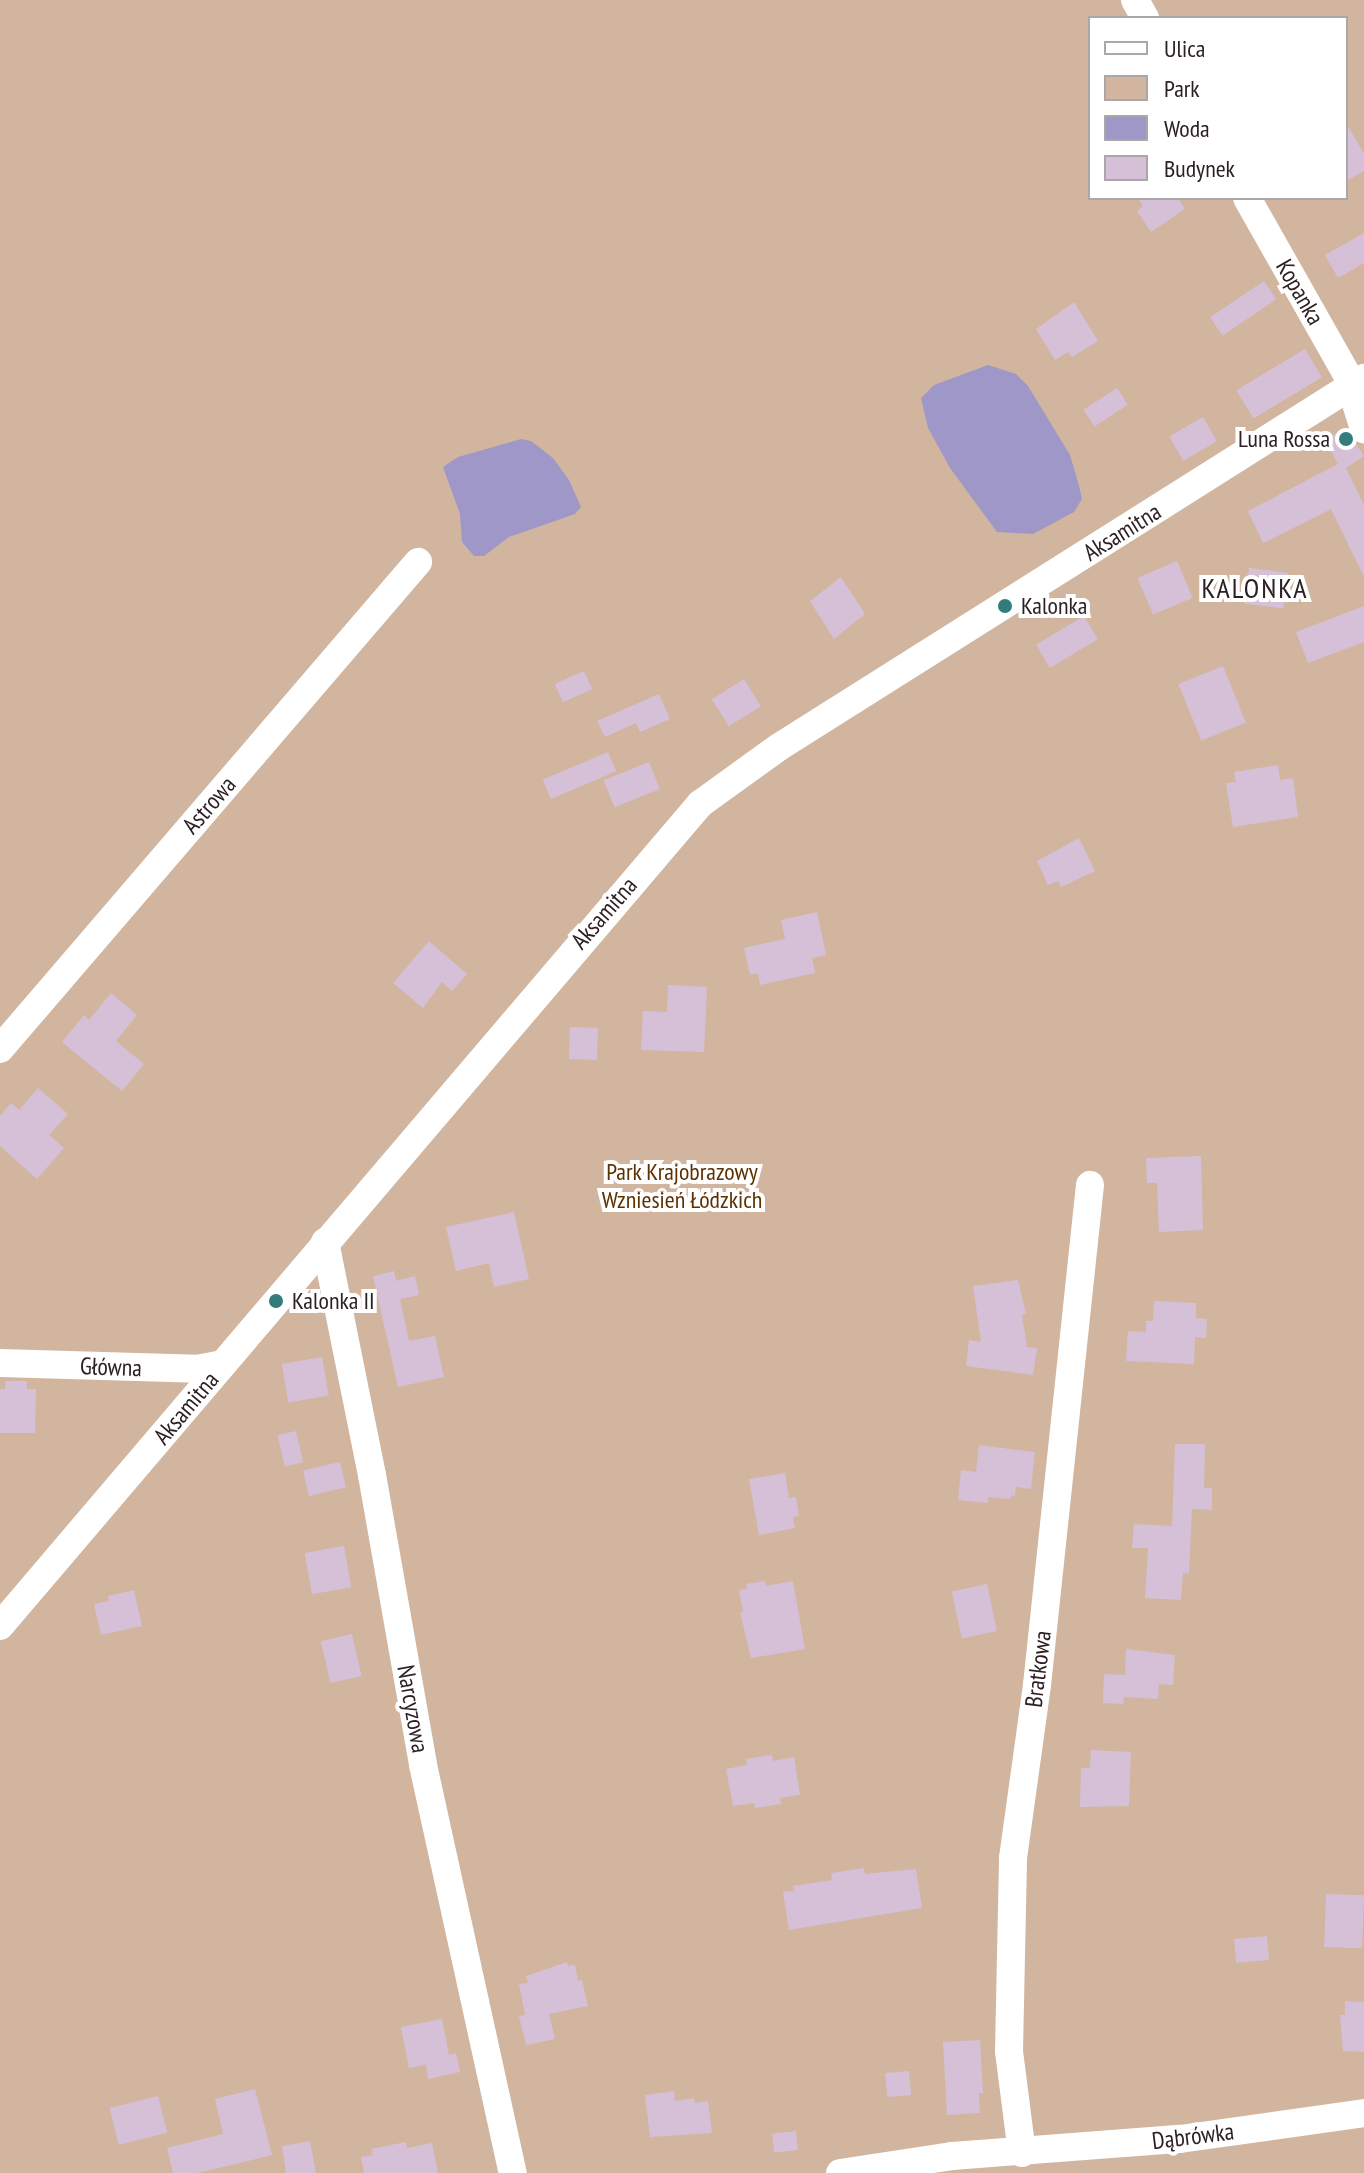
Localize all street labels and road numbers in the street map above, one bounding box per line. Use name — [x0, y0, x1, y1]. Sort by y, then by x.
street label: Kopanka — [1270, 254, 1330, 330]
street label: Aksamitna — [1078, 497, 1166, 567]
street label: Astrowa — [176, 770, 242, 840]
street label: Aksamitna — [565, 871, 643, 955]
street label: Główna — [80, 1352, 142, 1382]
street label: Aksamitna — [147, 1366, 225, 1450]
street label: Bratkowa — [1019, 1629, 1057, 1709]
street label: Narcyzowa — [391, 1663, 435, 1755]
street label: Dąbrówka — [1150, 2117, 1236, 2155]

